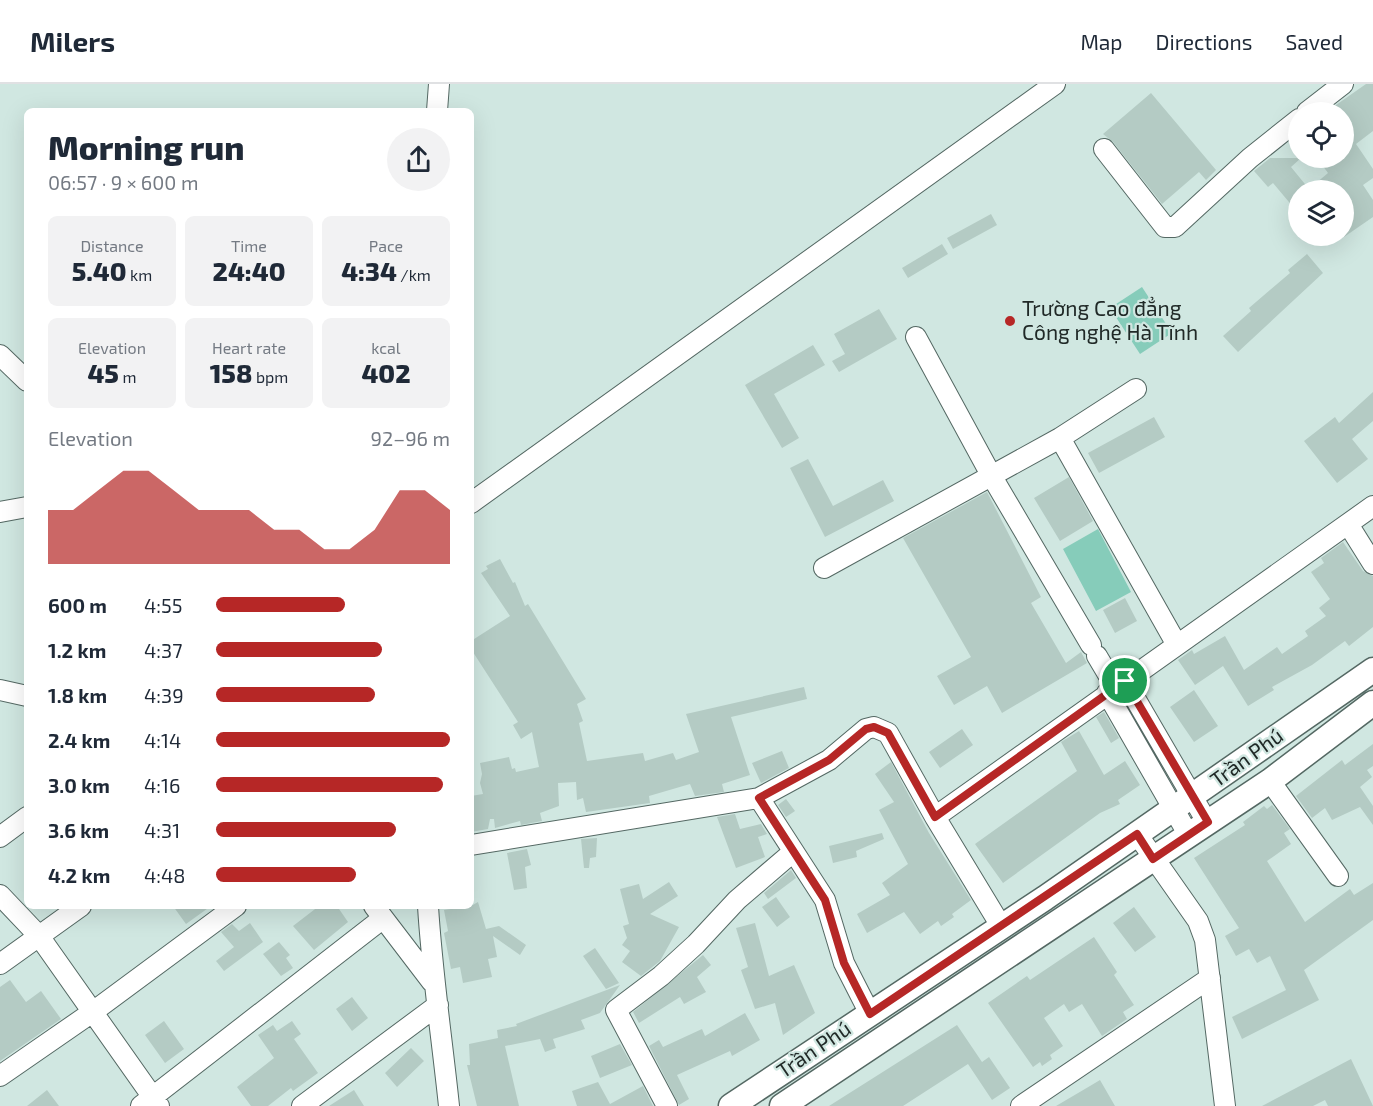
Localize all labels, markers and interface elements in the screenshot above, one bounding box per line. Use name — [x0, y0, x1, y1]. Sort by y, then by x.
text: Milers — [30, 24, 115, 58]
text: Map — [1080, 29, 1123, 54]
text: Directions — [1156, 29, 1252, 54]
text: Saved — [1285, 29, 1343, 54]
map controls — [1288, 102, 1354, 246]
button: locate — [1288, 102, 1354, 168]
text: Morning run — [48, 127, 245, 167]
button: share — [387, 128, 450, 191]
text: 06:57 · 9 × 600 m — [48, 170, 198, 194]
button: layers — [1288, 180, 1354, 246]
text: Distance — [80, 236, 144, 255]
text: Time — [231, 236, 267, 255]
text: Pace — [369, 236, 403, 255]
text: 5.40 — [72, 255, 127, 286]
text: 24:40 — [213, 255, 285, 286]
text: 4:34 — [341, 255, 397, 286]
text: km — [127, 265, 152, 284]
text: /km — [397, 265, 431, 284]
place label: Trường Cao đẳng Công nghệ Hà Tĩnh — [1022, 295, 1198, 344]
marker: Trường Cao đẳng Công nghệ Hà Tĩnh — [1003, 314, 1017, 328]
text: Elevation — [78, 338, 146, 357]
text: Heart rate — [212, 338, 286, 357]
text: kcal — [371, 338, 401, 357]
text: 45 — [87, 357, 119, 388]
text: 158 — [210, 357, 252, 388]
text: 402 — [361, 357, 411, 388]
text: m — [119, 367, 137, 386]
text: bpm — [252, 367, 288, 386]
text: Elevation — [48, 426, 133, 450]
text: 92–96 m — [371, 426, 450, 450]
text: 600 m — [48, 593, 107, 617]
text: 4:55 — [144, 593, 182, 617]
text: 1.2 km — [48, 638, 106, 662]
text: 4:37 — [144, 638, 182, 662]
pin — [1099, 655, 1150, 706]
icon: arrive — [1108, 664, 1141, 697]
text: 1.8 km — [48, 683, 107, 707]
text: 4:39 — [144, 683, 184, 707]
street label: Trần Phú — [1205, 722, 1287, 791]
text: 2.4 km — [48, 728, 110, 752]
text: 4:14 — [144, 728, 181, 752]
text: 3.0 km — [48, 773, 110, 797]
text: 4:16 — [144, 773, 180, 797]
text: 3.6 km — [48, 818, 109, 842]
text: 4:31 — [144, 818, 180, 842]
text: 4.2 km — [48, 863, 110, 887]
text: 4:48 — [144, 863, 185, 887]
street label: Trần Phú — [771, 1015, 855, 1083]

